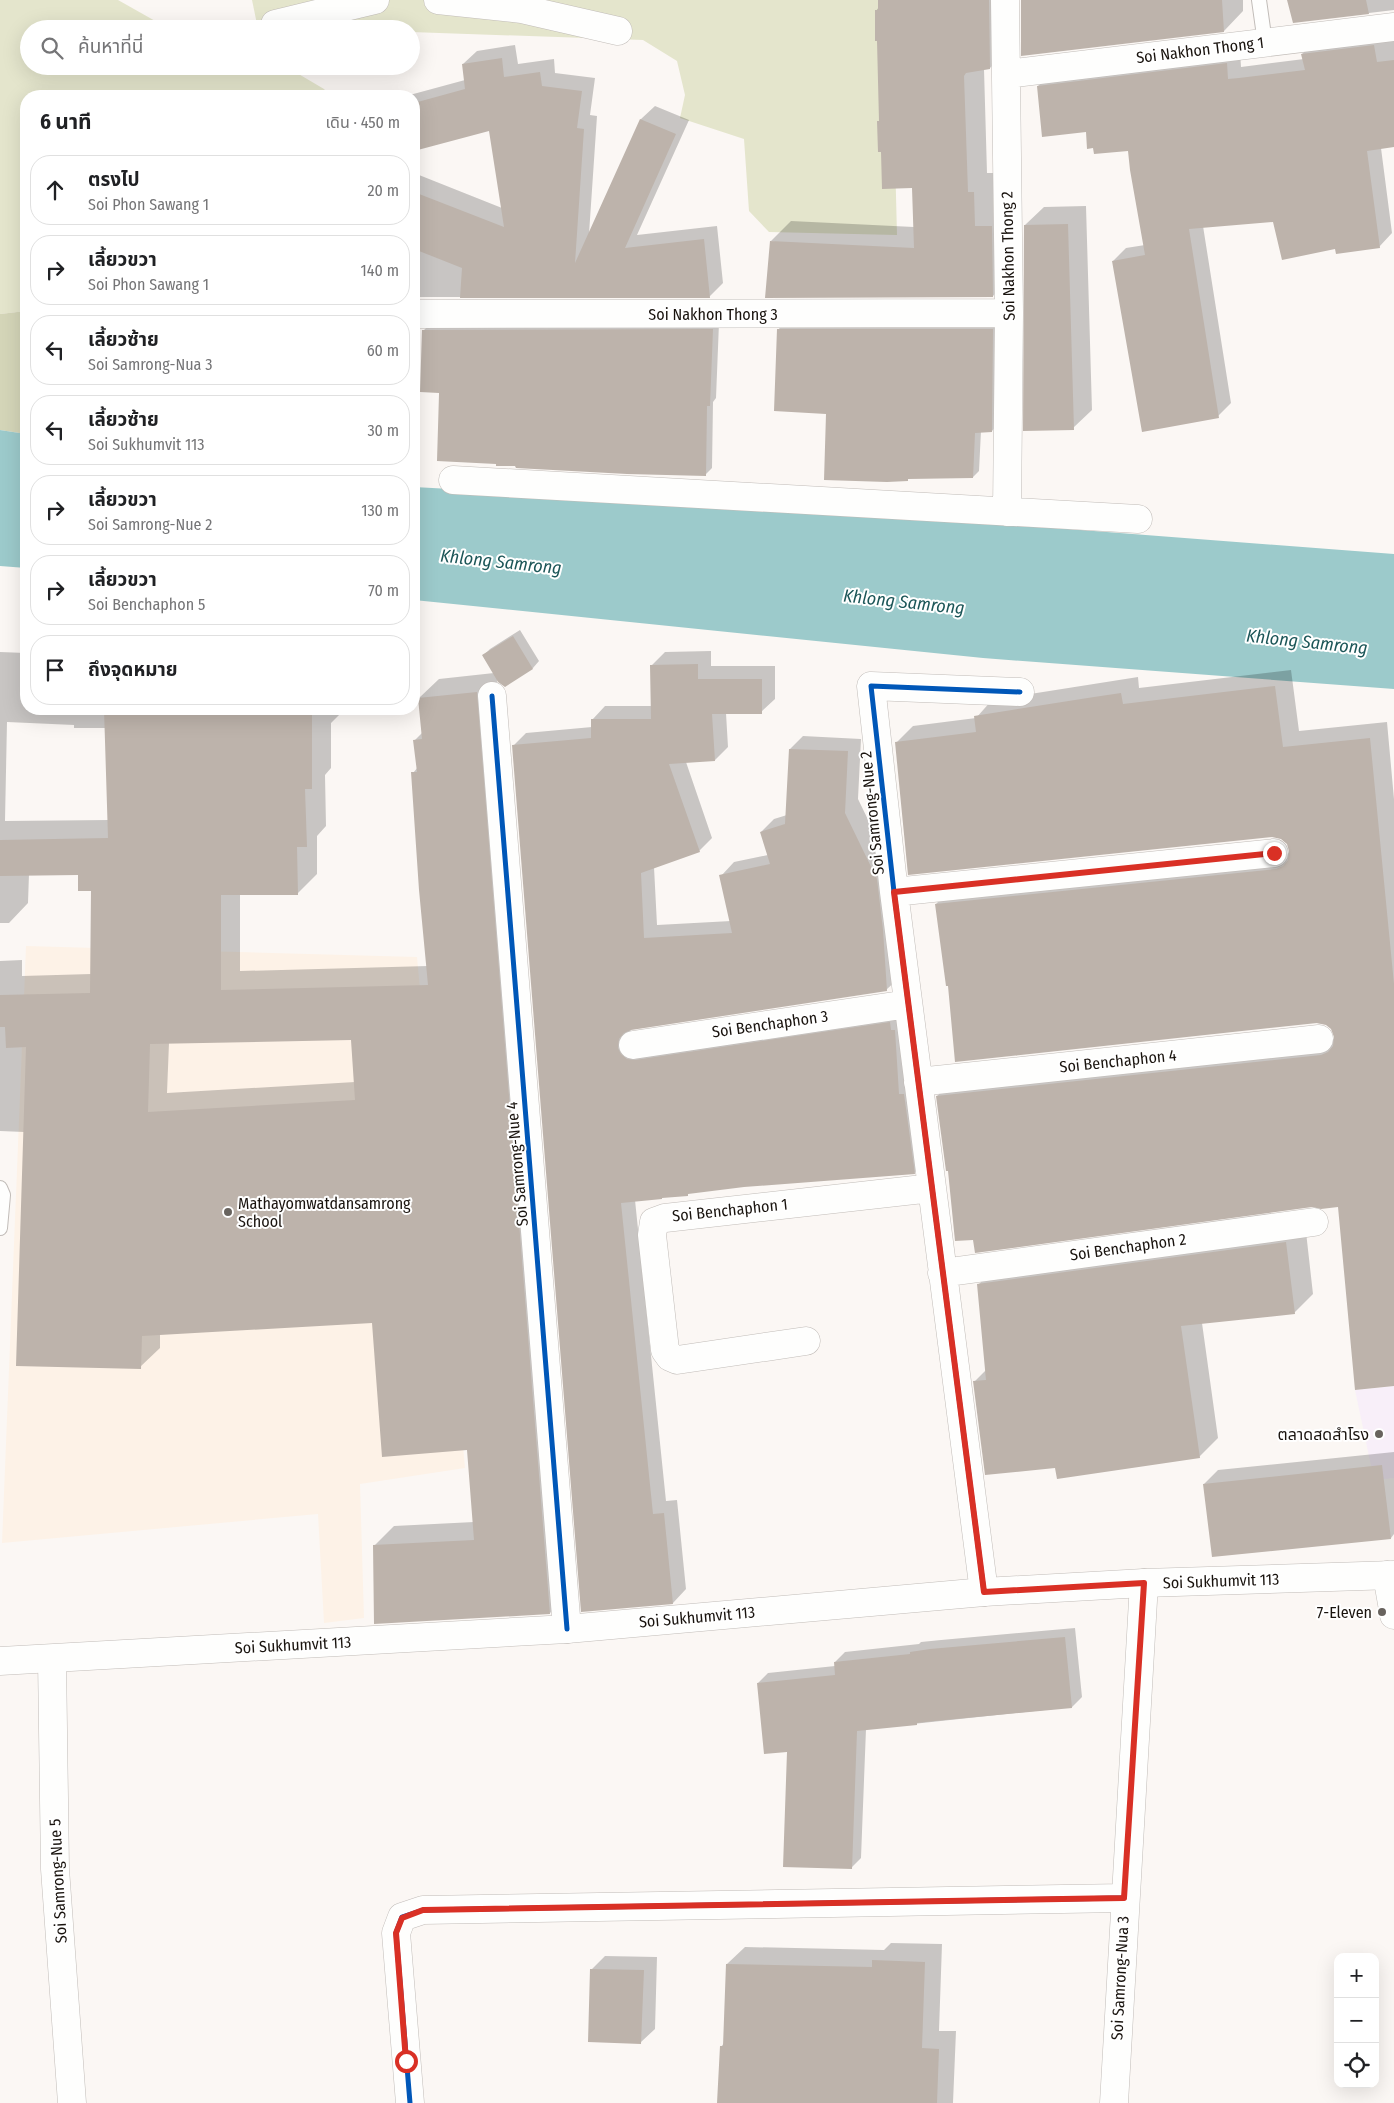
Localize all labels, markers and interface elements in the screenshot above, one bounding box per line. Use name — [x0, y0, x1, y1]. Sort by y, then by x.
search box — [20, 20, 420, 75]
street label: Soi Nakhon Thong 1 — [1135, 33, 1265, 67]
icon: search — [38, 34, 66, 62]
text: ค้นหาที่นี่ — [78, 35, 143, 58]
text: 6 นาที — [40, 109, 92, 135]
text: เดิน · 450 m — [326, 113, 400, 132]
text: ตรงไป — [88, 168, 140, 191]
icon: ahead — [41, 176, 69, 204]
text: 20 m — [368, 181, 399, 200]
street label: Soi Nakhon Thong 2 — [997, 191, 1019, 321]
text: Soi Phon Sawang 1 — [88, 195, 209, 214]
text: เลี้ยวขวา — [88, 248, 157, 271]
icon: right — [41, 256, 69, 284]
text: 140 m — [361, 261, 399, 280]
text: Soi Phon Sawang 1 — [88, 275, 209, 294]
street label: Soi Nakhon Thong 3 — [648, 305, 778, 324]
text: เลี้ยวซ้าย — [88, 328, 159, 351]
icon: left — [41, 336, 69, 364]
text: 60 m — [367, 341, 399, 360]
text: Soi Samrong-Nua 3 — [88, 355, 212, 374]
text: เลี้ยวซ้าย — [88, 408, 159, 431]
icon: left — [41, 416, 69, 444]
text: 30 m — [367, 421, 399, 440]
text: Soi Sukhumvit 113 — [88, 435, 205, 454]
text: เลี้ยวขวา — [88, 488, 157, 511]
icon: right — [41, 496, 69, 524]
text: 130 m — [361, 501, 399, 520]
text: Soi Samrong-Nue 2 — [88, 515, 212, 534]
water label: Khlong Samrong — [439, 545, 563, 579]
text: เลี้ยวขวา — [88, 568, 157, 591]
icon: right — [41, 576, 69, 604]
text: 70 m — [368, 581, 399, 600]
water label: Khlong Samrong — [842, 585, 966, 619]
text: Soi Benchaphon 5 — [88, 595, 205, 614]
water label: Khlong Samrong — [1245, 625, 1369, 659]
icon: arrive — [41, 656, 69, 684]
text: ถึงจุดหมาย — [88, 658, 178, 681]
street label: Soi Samrong-Nue 2 — [856, 750, 888, 876]
route end — [1263, 842, 1286, 865]
street label: Soi Benchaphon 3 — [711, 1006, 829, 1042]
street label: Soi Benchaphon 4 — [1059, 1045, 1178, 1077]
street label: Soi Samrong-Nue 4 — [502, 1101, 532, 1227]
place label: Mathayomwatdansamrong School — [238, 1194, 411, 1231]
street label: Soi Benchaphon 1 — [671, 1194, 789, 1226]
marker: Mathayomwatdansamrong School — [222, 1206, 234, 1218]
street label: Soi Benchaphon 2 — [1069, 1229, 1187, 1265]
place label: ตลาดสดสำโรง — [1278, 1425, 1369, 1444]
marker: ตลาดสดสำโรง — [1373, 1428, 1385, 1440]
street label: Soi Sukhumvit 113 — [1162, 1569, 1280, 1593]
street label: Soi Sukhumvit 113 — [638, 1602, 756, 1632]
place label: 7-Eleven — [1317, 1603, 1372, 1622]
marker: 7-Eleven — [1376, 1606, 1388, 1618]
street label: Soi Sukhumvit 113 — [234, 1632, 352, 1658]
street label: Soi Samrong-Nue 5 — [45, 1818, 71, 1944]
street label: Soi Samrong-Nua 3 — [1107, 1915, 1133, 2041]
map controls — [1334, 1953, 1379, 2088]
button: + — [1334, 1953, 1379, 1998]
button: − — [1334, 1998, 1379, 2043]
button: locate — [1334, 2043, 1379, 2088]
route start — [395, 2050, 418, 2073]

